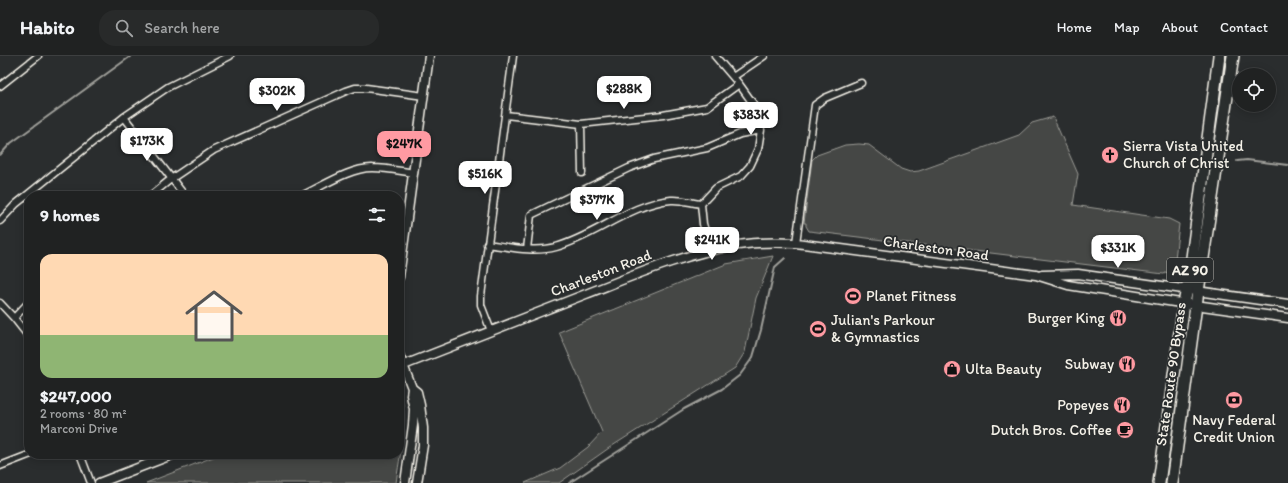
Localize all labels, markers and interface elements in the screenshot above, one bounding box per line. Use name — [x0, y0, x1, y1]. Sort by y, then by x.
search box — [99, 10, 379, 46]
text: Habito — [20, 16, 75, 39]
icon: search — [113, 17, 135, 39]
text: Search here — [145, 19, 220, 37]
text: Home — [1057, 19, 1092, 36]
text: Map — [1114, 19, 1140, 36]
text: About — [1162, 19, 1198, 36]
text: Contact — [1220, 19, 1268, 36]
map controls — [1232, 68, 1276, 112]
button: locate — [1232, 68, 1276, 112]
pin: $288K — [596, 76, 652, 110]
pin: $302K — [249, 78, 305, 112]
text: $288K — [606, 81, 642, 96]
text: $302K — [259, 83, 295, 98]
pin: $383K — [723, 102, 779, 136]
text: $383K — [733, 107, 769, 122]
pin: $173K — [119, 128, 175, 162]
pin: $247K — [376, 131, 432, 165]
text: $173K — [130, 133, 164, 148]
text: $247K — [386, 136, 422, 151]
place label: Sierra Vista United Church of Christ — [1123, 137, 1245, 172]
church icon: Sierra Vista United Church of Christ — [1100, 145, 1120, 165]
pin: $516K — [457, 161, 513, 195]
text: $516K — [468, 166, 502, 181]
pin: $377K — [569, 187, 625, 221]
text: $377K — [580, 192, 614, 207]
icon: filters — [366, 204, 388, 226]
text: 9 homes — [40, 205, 100, 225]
pin: $241K — [684, 227, 740, 261]
text: $241K — [694, 232, 730, 247]
street label: Charleston Road — [882, 232, 991, 264]
pin: $331K — [1090, 235, 1146, 269]
text: $331K — [1100, 240, 1136, 255]
street label: Charleston Road — [548, 245, 655, 301]
road number: AZ 90 — [1167, 258, 1213, 282]
icon: home — [178, 280, 250, 352]
sports icon: Planet Fitness — [843, 286, 863, 306]
place label: Planet Fitness — [866, 287, 957, 305]
street label: State Route 90 Bypass — [1152, 301, 1190, 447]
restaurant icon: Burger King — [1108, 308, 1128, 328]
place label: Burger King — [1027, 309, 1105, 327]
place label: Julian's Parkour & Gymnastics — [831, 311, 935, 346]
sports icon: Julian's Parkour & Gymnastics — [808, 319, 828, 339]
restaurant icon: Subway — [1117, 354, 1137, 374]
place label: Subway — [1065, 355, 1114, 373]
shop icon: Ulta Beauty — [942, 359, 962, 379]
place label: Ulta Beauty — [965, 360, 1042, 378]
text: $247,000 — [40, 386, 112, 406]
bank icon: Navy Federal Credit Union — [1224, 390, 1244, 410]
restaurant icon: Popeyes — [1112, 395, 1132, 415]
place label: Popeyes — [1057, 396, 1109, 414]
text: 2 rooms · 80 m² — [40, 406, 127, 421]
place label: Navy Federal Credit Union — [1192, 411, 1277, 446]
cafe icon: Dutch Bros. Coffee — [1115, 420, 1135, 440]
text: Marconi Drive — [40, 421, 118, 436]
place label: Dutch Bros. Coffee — [991, 421, 1112, 439]

